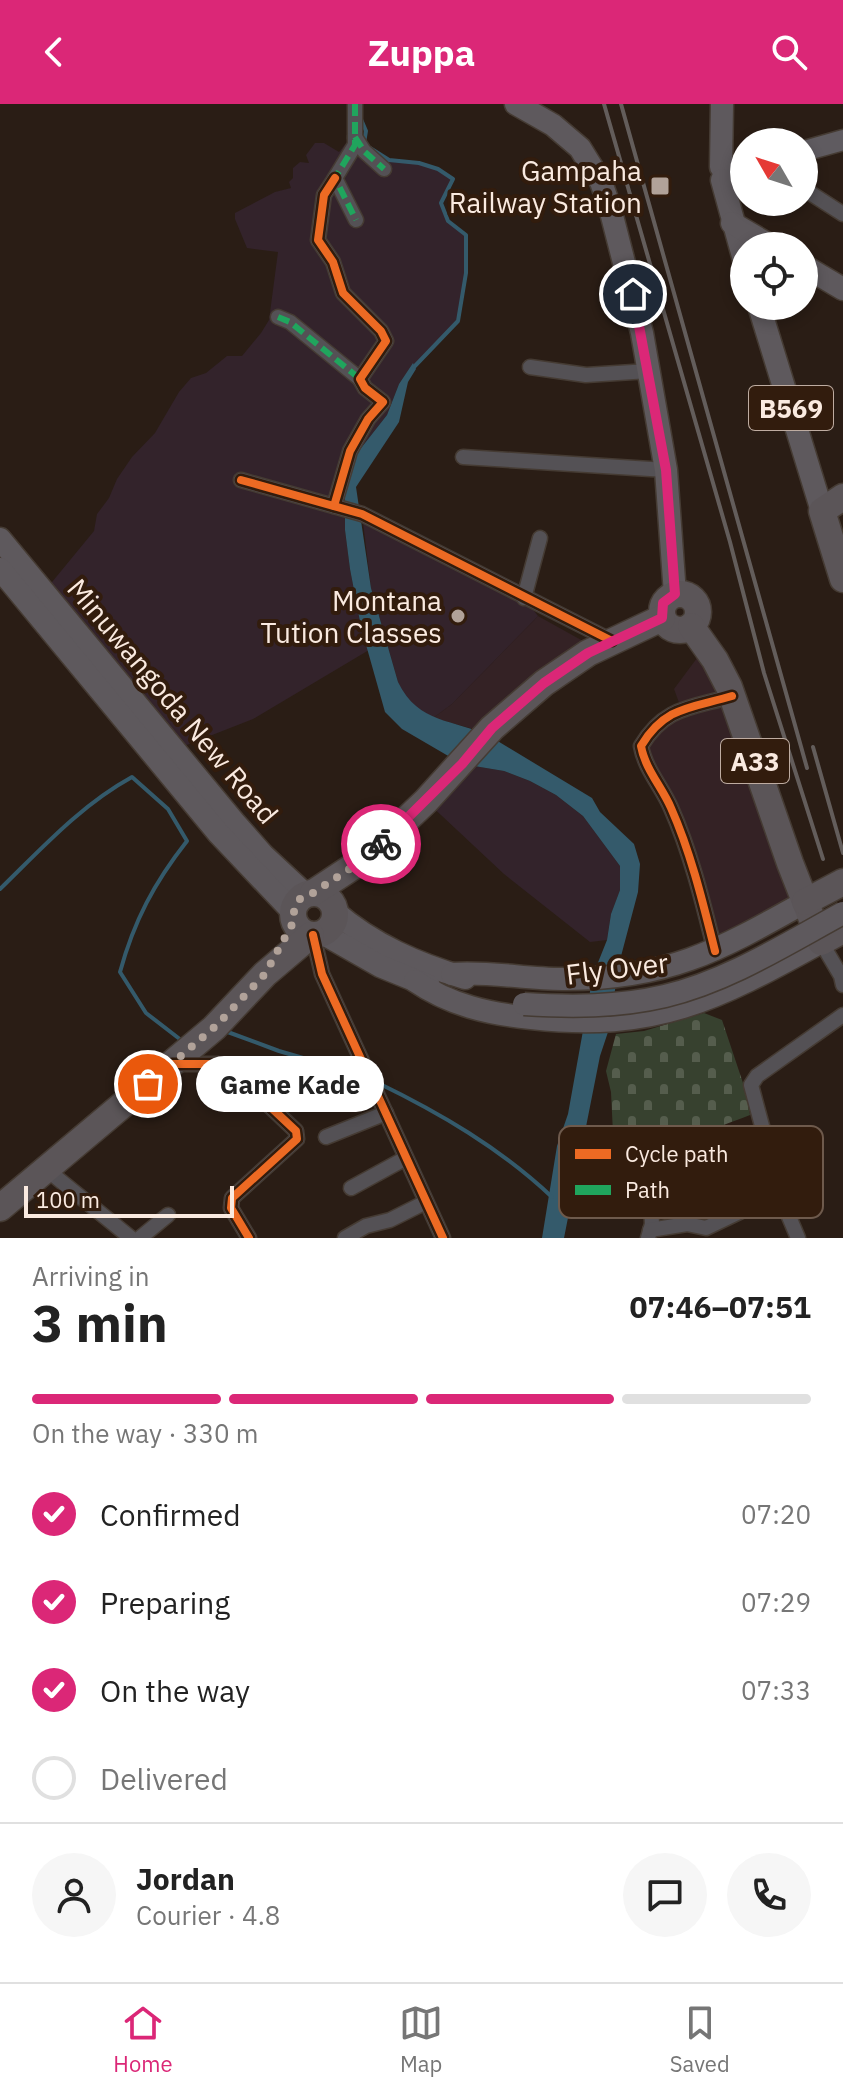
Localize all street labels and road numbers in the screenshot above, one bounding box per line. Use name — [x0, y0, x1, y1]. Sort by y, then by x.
road number: B569 — [749, 386, 833, 430]
street label: Minuwangoda New Road — [59, 571, 287, 831]
road number: A33 — [721, 739, 789, 783]
street label: Fly Over — [564, 943, 670, 993]

